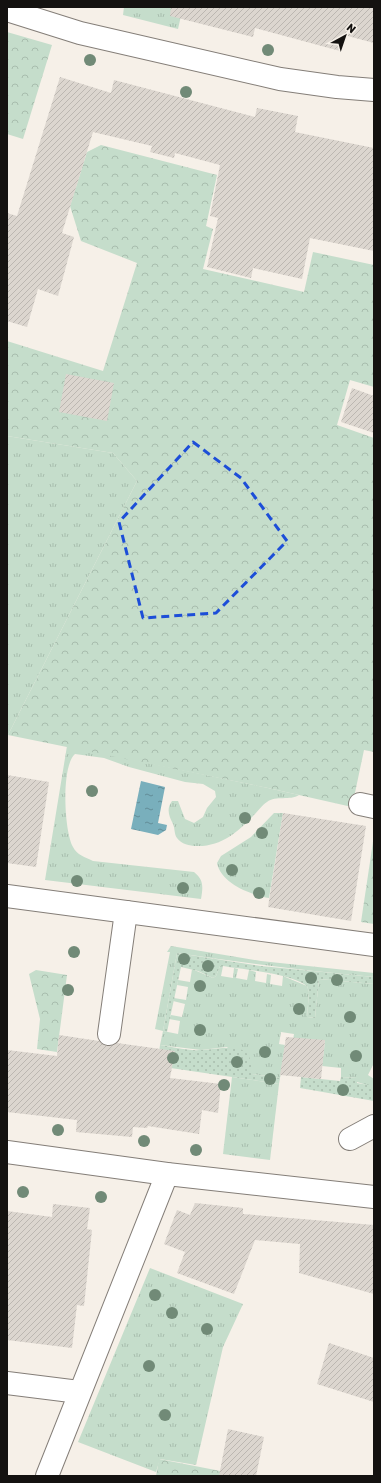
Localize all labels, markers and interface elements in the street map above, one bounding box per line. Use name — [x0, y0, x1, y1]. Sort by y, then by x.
north arrow — [325, 16, 365, 56]
text: N — [344, 21, 358, 36]

